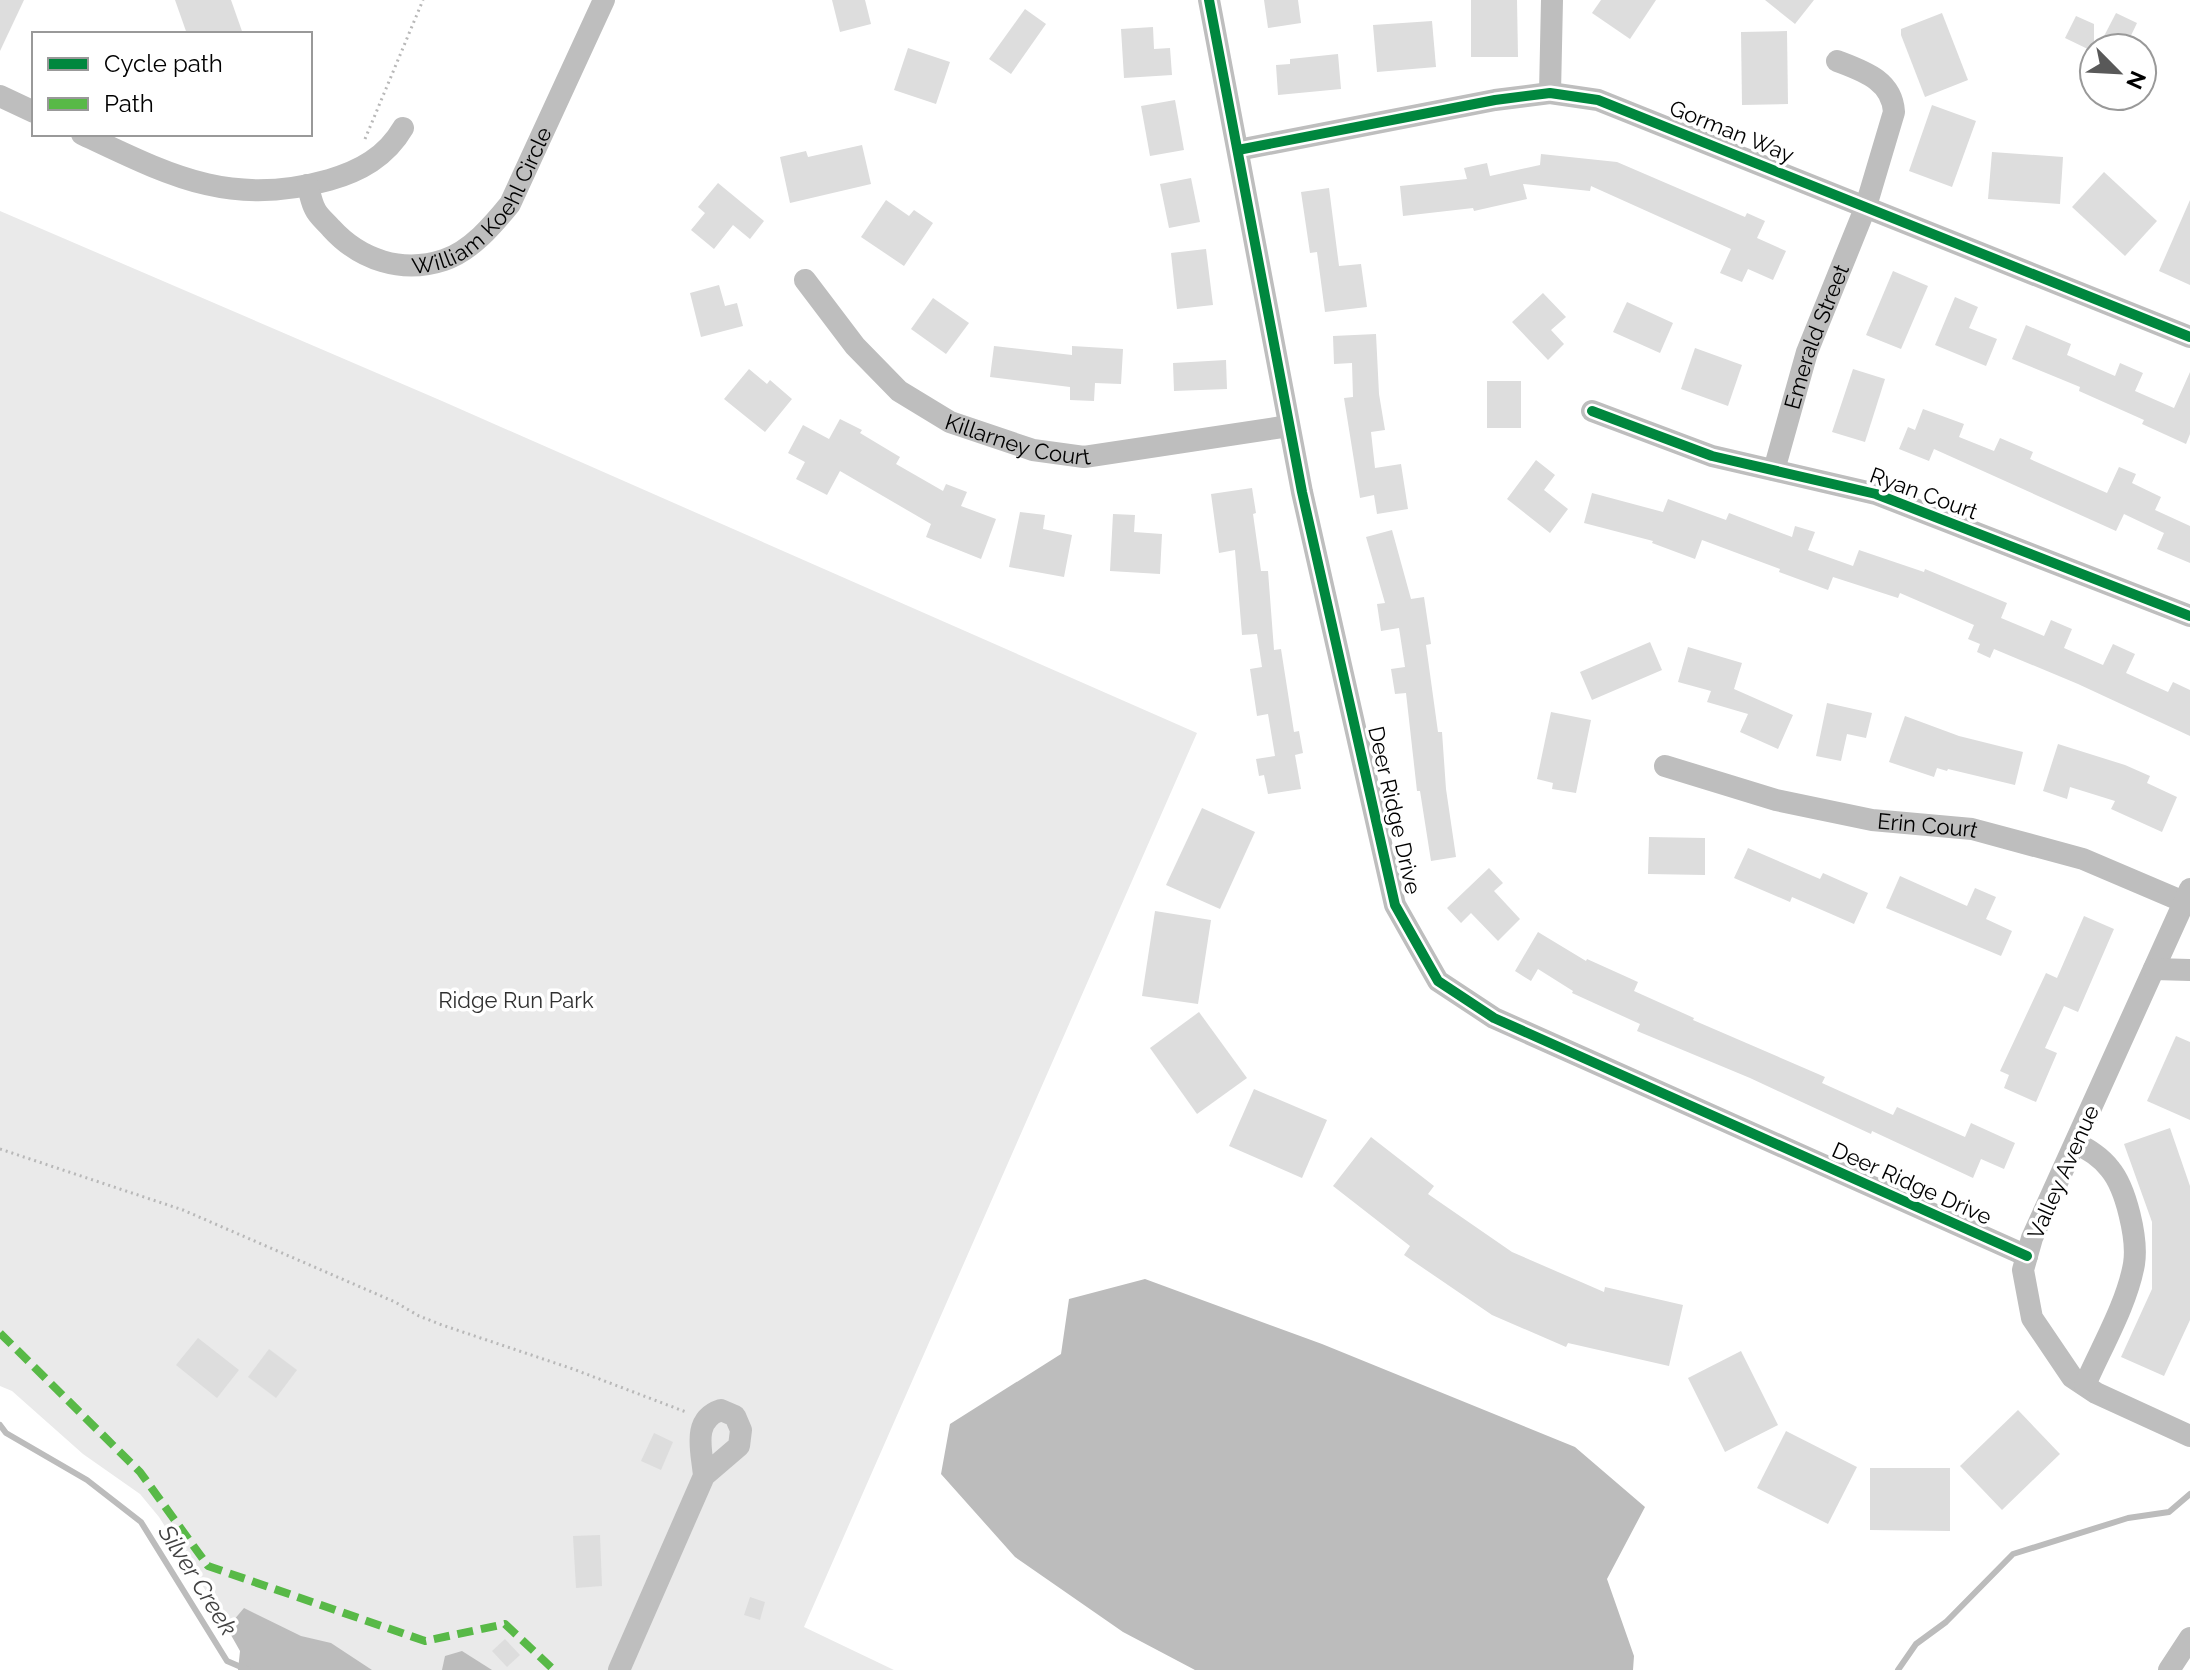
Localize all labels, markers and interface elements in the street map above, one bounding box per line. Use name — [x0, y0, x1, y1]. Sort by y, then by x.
legend — [32, 32, 312, 136]
north arrow — [2078, 32, 2158, 112]
text: Cycle path — [104, 49, 223, 78]
text: N — [2121, 67, 2152, 93]
text: Path — [104, 89, 154, 118]
street label: Gorman Way — [1666, 94, 1798, 168]
street label: William Koehl Circle — [410, 123, 557, 279]
street label: Emerald Street — [1779, 260, 1854, 412]
street label: Killarney Court — [942, 408, 1093, 470]
street label: Ryan Court — [1867, 461, 1982, 525]
street label: Deer Ridge Drive — [1363, 723, 1427, 897]
street label: Erin Court — [1876, 808, 1982, 843]
park label: Ridge Run Park — [438, 987, 594, 1013]
street label: Valley Avenue — [2022, 1101, 2104, 1243]
street label: Deer Ridge Drive — [1828, 1136, 1996, 1230]
water label: Silver Creek — [152, 1518, 244, 1641]

